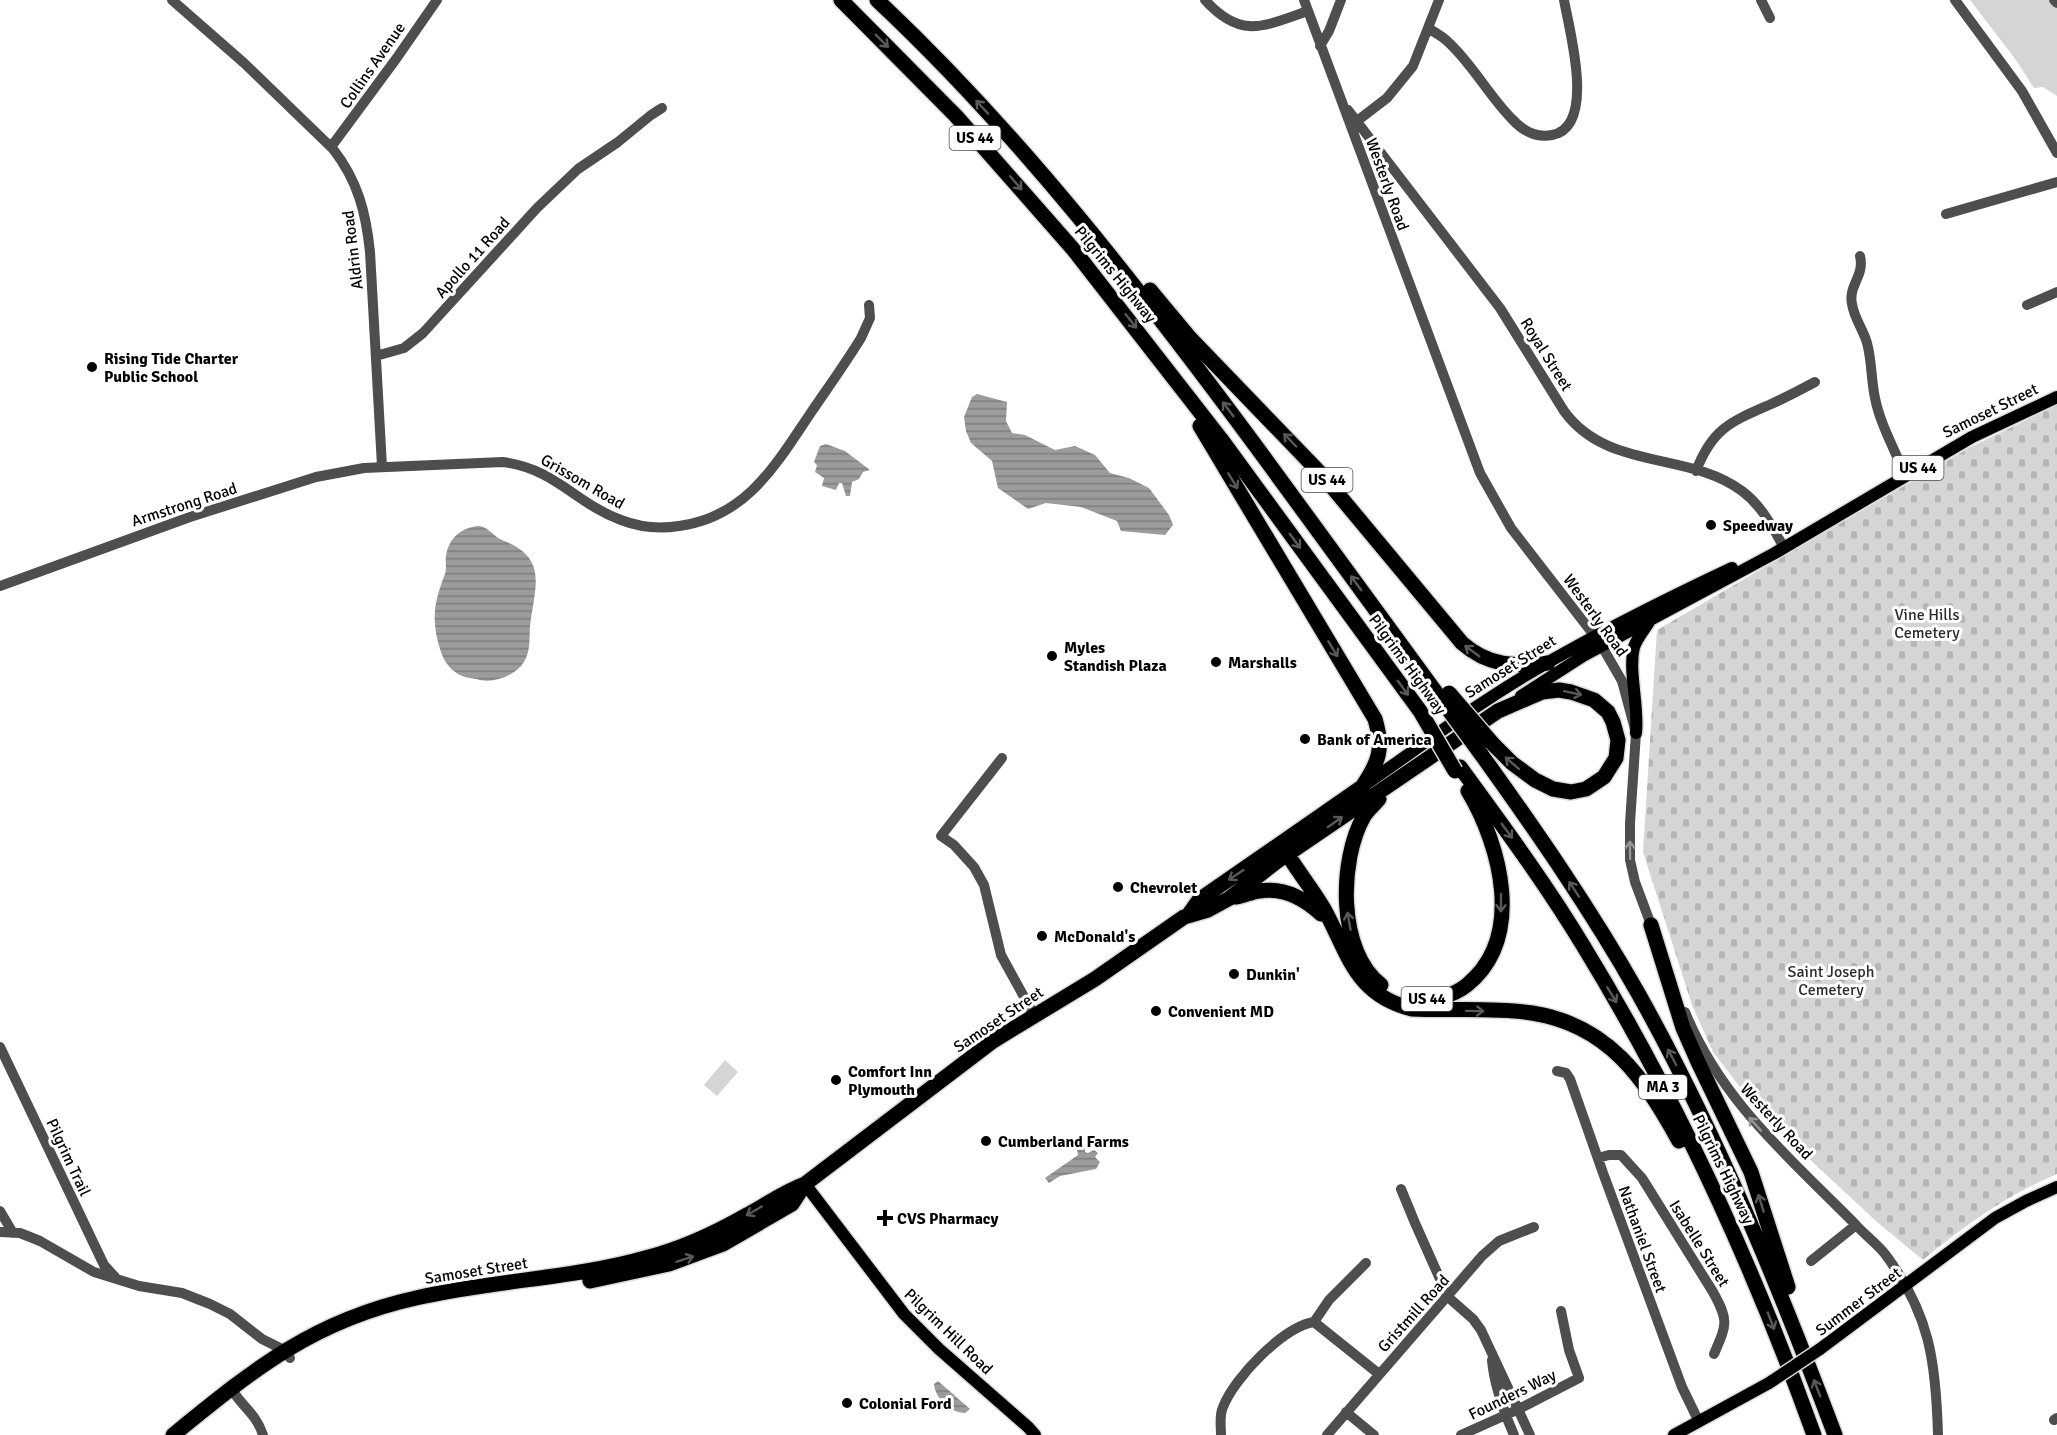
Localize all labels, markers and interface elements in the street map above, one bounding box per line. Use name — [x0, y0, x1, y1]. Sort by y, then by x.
street label: Collins Avenue — [336, 19, 410, 113]
one-way arrow — [875, 34, 890, 49]
one-way arrow — [974, 100, 989, 115]
road number: US 44 — [950, 126, 1000, 150]
street label: Westerly Road — [1361, 135, 1413, 233]
one-way arrow — [1009, 175, 1023, 190]
street label: Aldrin Road — [338, 209, 368, 291]
street label: Apollo 11 Road — [431, 213, 514, 302]
street label: Pilgrims Highway — [1070, 222, 1161, 328]
one-way arrow — [1124, 313, 1137, 329]
street label: Royal Street — [1516, 314, 1577, 395]
place label: Rising Tide Charter Public School — [104, 349, 239, 387]
marker: Rising Tide Charter Public School — [85, 360, 99, 374]
street label: Samoset Street — [1939, 379, 2042, 443]
one-way arrow — [1222, 402, 1234, 418]
one-way arrow — [1283, 433, 1297, 448]
street label: Grissom Road — [537, 450, 628, 514]
road number: US 44 — [1892, 456, 1944, 480]
road number: US 44 — [1302, 468, 1352, 492]
one-way arrow — [1227, 472, 1239, 489]
street label: Armstrong Road — [129, 478, 240, 531]
place label: Speedway — [1723, 516, 1793, 536]
marker: Speedway — [1704, 518, 1718, 532]
one-way arrow — [1289, 532, 1301, 548]
street label: Westerly Road — [1559, 570, 1632, 661]
one-way arrow — [1350, 576, 1362, 592]
park label: Vine Hills Cemetery — [1894, 605, 1960, 643]
street label: Pilgrims Highway — [1364, 611, 1451, 719]
street label: Samoset Street — [1461, 631, 1560, 703]
place label: Myles Standish Plaza — [1064, 638, 1167, 676]
one-way arrow — [1327, 640, 1339, 657]
one-way arrow — [1465, 644, 1481, 657]
marker: Myles Standish Plaza — [1045, 649, 1059, 663]
place label: Marshalls — [1228, 653, 1297, 673]
marker: Marshalls — [1209, 655, 1223, 669]
one-way arrow — [1397, 679, 1409, 695]
one-way arrow — [1563, 688, 1582, 699]
place label: Bank of America — [1317, 730, 1432, 750]
marker: Bank of America — [1298, 732, 1312, 746]
one-way arrow — [1505, 756, 1520, 770]
one-way arrow — [1327, 815, 1343, 828]
one-way arrow — [1500, 823, 1513, 839]
one-way arrow — [1624, 840, 1635, 860]
one-way arrow — [1228, 869, 1244, 881]
place label: Chevrolet — [1130, 878, 1197, 898]
marker: Chevrolet — [1111, 880, 1125, 894]
one-way arrow — [1568, 880, 1581, 897]
one-way arrow — [1495, 893, 1507, 913]
one-way arrow — [1344, 911, 1355, 931]
place label: McDonald's — [1054, 927, 1135, 947]
marker: McDonald's — [1035, 929, 1049, 943]
park label: Saint Joseph Cemetery — [1788, 962, 1874, 1000]
place label: Dunkin' — [1246, 965, 1300, 985]
marker: Dunkin' — [1227, 967, 1241, 981]
street label: Samoset Street — [950, 982, 1048, 1057]
one-way arrow — [1607, 986, 1619, 1003]
road number: US 44 — [1402, 987, 1452, 1011]
place label: Convenient MD — [1168, 1002, 1274, 1022]
marker: Convenient MD — [1149, 1004, 1163, 1018]
one-way arrow — [1464, 1005, 1484, 1016]
one-way arrow — [1665, 1049, 1677, 1067]
place label: Comfort Inn Plymouth — [848, 1062, 932, 1100]
marker: Comfort Inn Plymouth — [829, 1073, 843, 1087]
road number: MA 3 — [1639, 1075, 1687, 1099]
street label: Westerly Road — [1736, 1079, 1817, 1164]
street label: Pilgrims Highway — [1688, 1112, 1758, 1228]
street label: Pilgrim Trail — [41, 1115, 95, 1200]
one-way arrow — [1748, 1117, 1762, 1132]
place label: Cumberland Farms — [998, 1132, 1129, 1152]
marker: Cumberland Farms — [979, 1134, 993, 1148]
street label: Nathaniel Street — [1613, 1183, 1671, 1296]
one-way arrow — [1755, 1194, 1766, 1213]
street label: Isabelle Street — [1665, 1196, 1734, 1291]
one-way arrow — [746, 1206, 763, 1218]
place label: CVS Pharmacy — [897, 1209, 998, 1229]
marker: CVS Pharmacy — [878, 1211, 892, 1225]
one-way arrow — [675, 1252, 694, 1263]
street label: Samoset Street — [423, 1253, 529, 1289]
street label: Summer Street — [1812, 1263, 1906, 1341]
street label: Gristmill Road — [1374, 1271, 1454, 1357]
street label: Pilgrim Hill Road — [900, 1284, 997, 1379]
one-way arrow — [1766, 1311, 1777, 1330]
street label: Founders Way — [1465, 1365, 1560, 1425]
one-way arrow — [1811, 1379, 1822, 1397]
place label: Colonial Ford — [859, 1394, 952, 1414]
marker: Colonial Ford — [840, 1396, 854, 1410]

